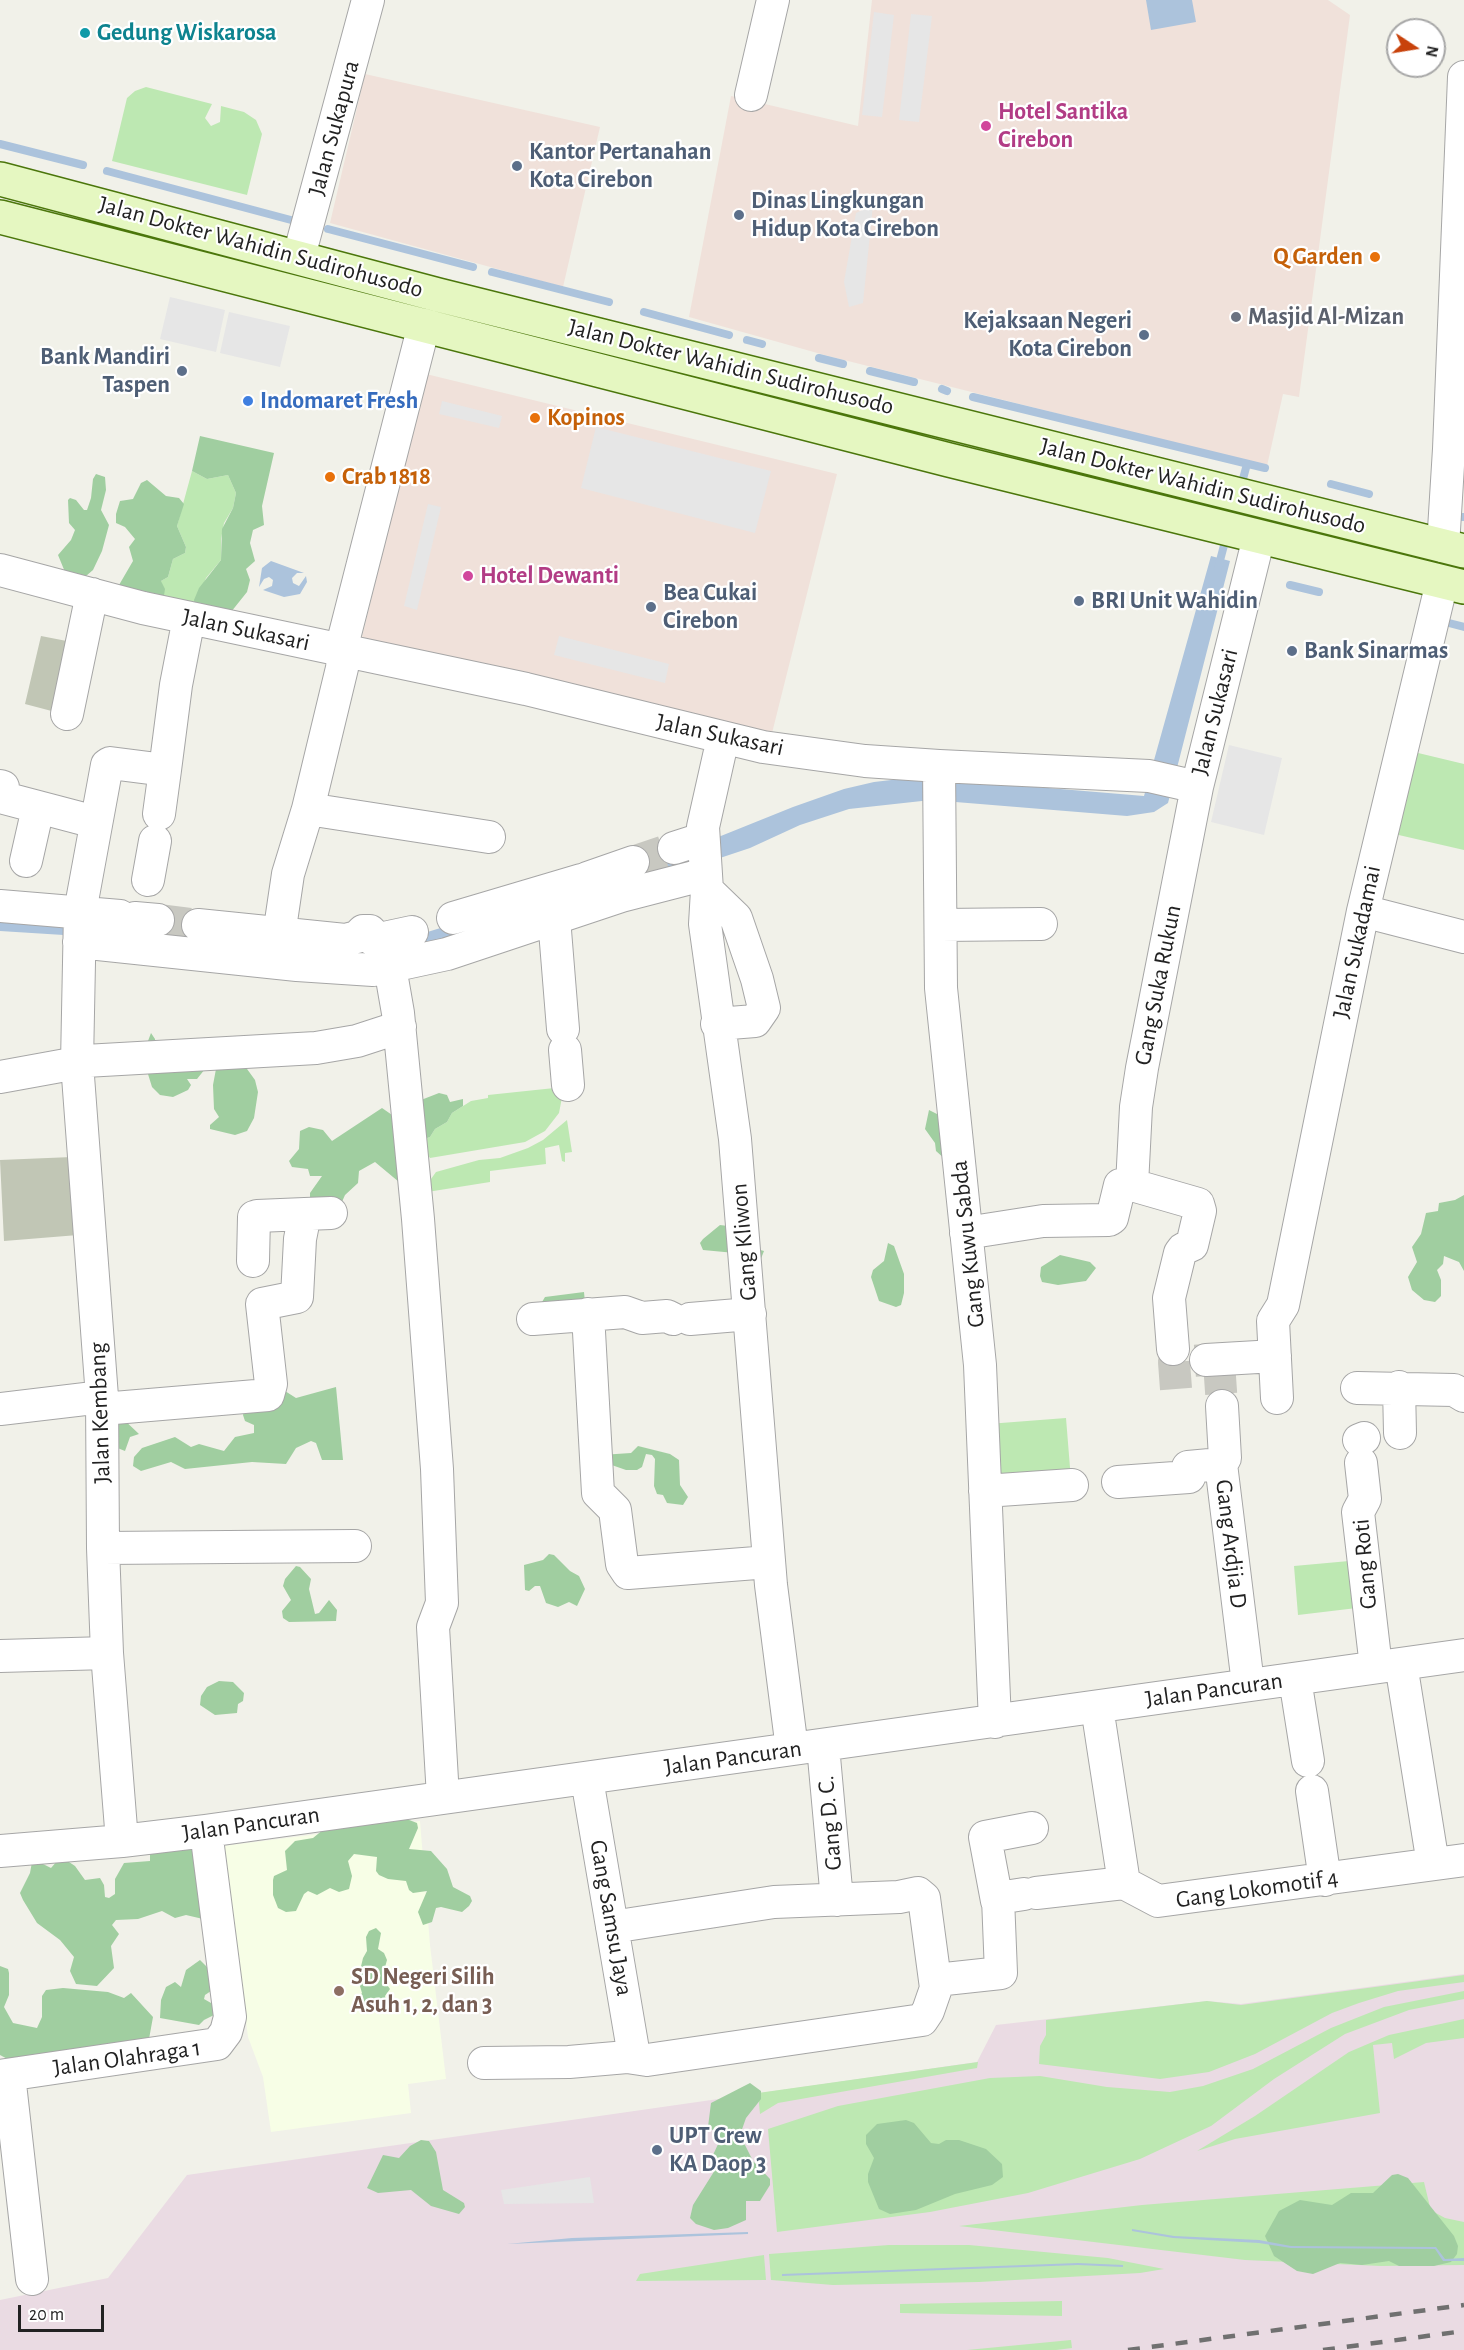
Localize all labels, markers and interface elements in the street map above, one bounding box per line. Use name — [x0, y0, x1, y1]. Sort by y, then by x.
north arrow — [1386, 18, 1446, 78]
place label: Gedung Wiskarosa — [97, 19, 277, 47]
marker: Gedung Wiskarosa — [78, 26, 92, 40]
text: N — [1423, 44, 1441, 58]
street label: Jalan Sukapura — [302, 57, 366, 199]
place label: Hotel Santika Cirebon — [998, 98, 1128, 154]
marker: Hotel Santika Cirebon — [979, 119, 993, 133]
place label: Kantor Pertanahan Kota Cirebon — [529, 138, 711, 194]
marker: Kantor Pertanahan Kota Cirebon — [510, 159, 524, 173]
place label: Dinas Lingkungan Hidup Kota Cirebon — [751, 187, 939, 243]
street label: Jalan Dokter Wahidin Sudirohusodo — [96, 190, 426, 304]
marker: Dinas Lingkungan Hidup Kota Cirebon — [732, 208, 746, 222]
place label: Q Garden — [1273, 243, 1363, 271]
marker: Q Garden — [1368, 250, 1382, 264]
place label: Masjid Al-Mizan — [1248, 303, 1404, 331]
place label: Kejaksaan Negeri Kota Cirebon — [963, 307, 1132, 363]
marker: Masjid Al-Mizan — [1229, 310, 1243, 324]
street label: Jalan Dokter Wahidin Sudirohusodo — [565, 313, 897, 421]
marker: Kejaksaan Negeri Kota Cirebon — [1137, 328, 1151, 342]
place label: Bank Mandiri Taspen — [40, 343, 170, 399]
marker: Bank Mandiri Taspen — [175, 364, 189, 378]
place label: Indomaret Fresh — [260, 387, 418, 415]
marker: Indomaret Fresh — [241, 394, 255, 408]
place label: Kopinos — [547, 404, 625, 432]
marker: Kopinos — [528, 411, 542, 425]
street label: Jalan Dokter Wahidin Sudirohusodo — [1037, 432, 1369, 540]
place label: Crab 1818 — [342, 463, 431, 491]
marker: Crab 1818 — [323, 470, 337, 484]
place label: Hotel Dewanti — [480, 562, 619, 590]
marker: Hotel Dewanti — [461, 569, 475, 583]
place label: Bea Cukai Cirebon — [663, 579, 757, 635]
place label: BRI Unit Wahidin — [1091, 587, 1258, 615]
marker: BRI Unit Wahidin — [1072, 594, 1086, 608]
marker: Bea Cukai Cirebon — [644, 600, 658, 614]
street label: Jalan Sukasari — [180, 602, 312, 658]
place label: Bank Sinarmas — [1304, 637, 1448, 665]
marker: Bank Sinarmas — [1285, 644, 1299, 658]
street label: Jalan Sukasari — [1185, 646, 1245, 778]
street label: Jalan Sukasari — [654, 707, 786, 763]
street label: Jalan Sukadamai — [1327, 863, 1387, 1021]
street label: Gang Suka Rukun — [1128, 902, 1188, 1068]
street label: Gang Kuwu Sabda — [945, 1159, 991, 1329]
street label: Gang Kliwon — [725, 1182, 763, 1302]
street label: Jalan Kembang — [83, 1342, 117, 1484]
street label: Gang Ardjia D — [1209, 1478, 1253, 1610]
street label: Gang Roti — [1347, 1518, 1383, 1610]
street label: Jalan Pancuran — [1144, 1666, 1284, 1714]
street label: Jalan Pancuran — [663, 1734, 803, 1782]
street label: Gang D. C. — [812, 1774, 848, 1872]
street label: Jalan Pancuran — [181, 1800, 321, 1848]
street label: Gang Samsu Jaya — [583, 1838, 639, 1998]
street label: Gang Lokomotif 4 — [1174, 1863, 1340, 1915]
place label: SD Negeri Silih Asuh 1, 2, dan 3 — [351, 1963, 495, 2019]
marker: SD Negeri Silih Asuh 1, 2, dan 3 — [332, 1984, 346, 1998]
street label: Jalan Olahraga 1 — [51, 2033, 203, 2083]
place label: UPT Crew KA Daop 3 — [669, 2122, 766, 2178]
marker: UPT Crew KA Daop 3 — [650, 2143, 664, 2157]
scale bar — [21, 2293, 106, 2331]
text: 20 m — [29, 2306, 64, 2324]

